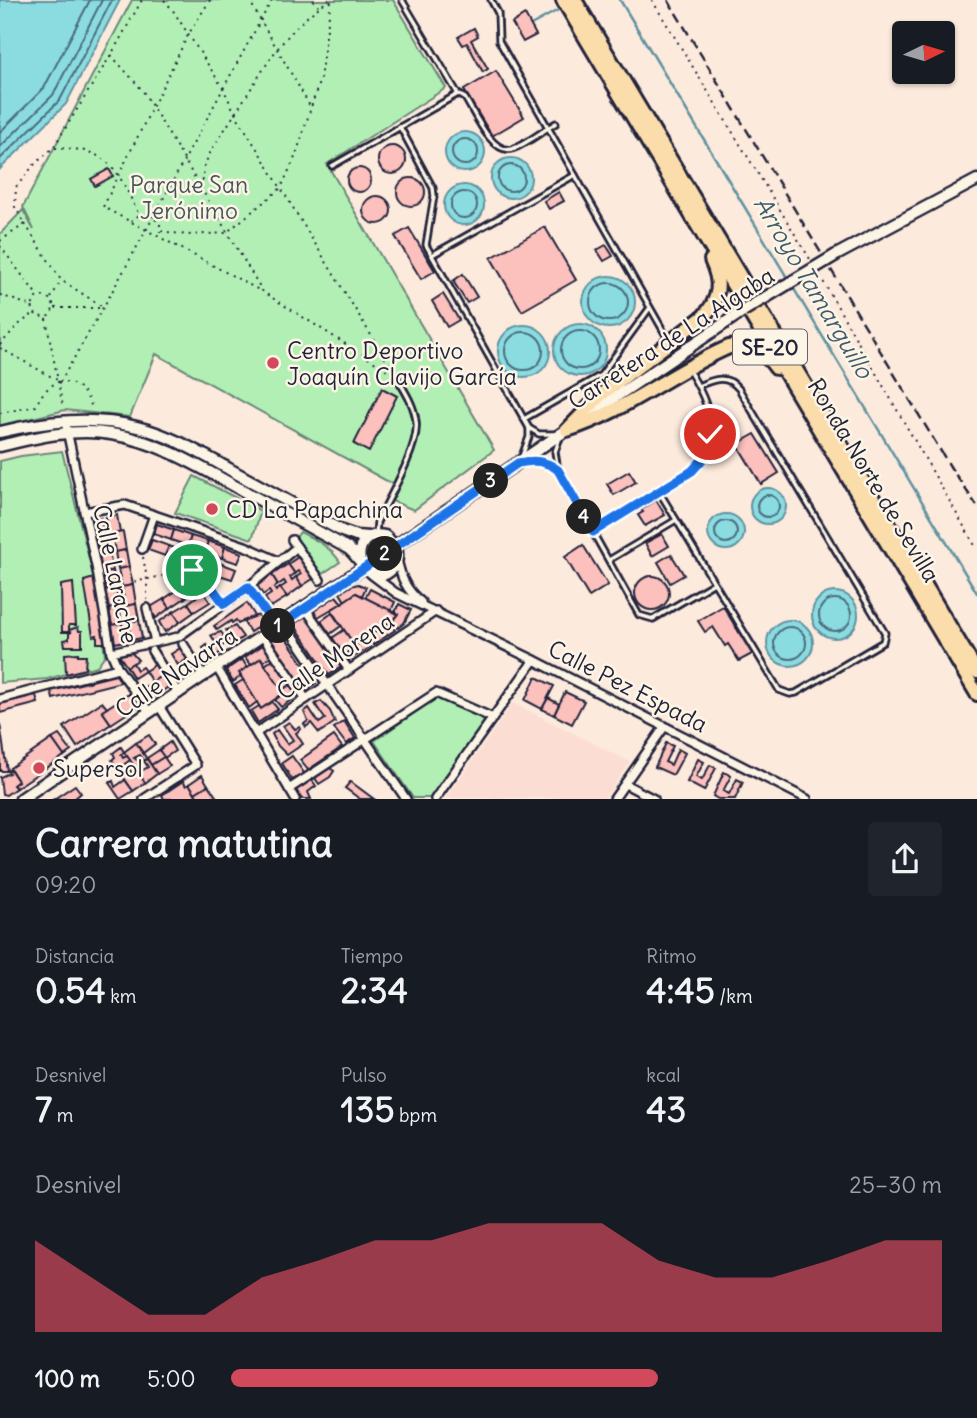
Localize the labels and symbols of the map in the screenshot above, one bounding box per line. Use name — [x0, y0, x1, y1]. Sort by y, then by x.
north arrow — [892, 21, 956, 84]
park label: Parque San Jerónimo — [130, 170, 248, 225]
water label: Arroyo Tamarguillo — [748, 191, 881, 385]
street label: Carretera de La Algaba — [562, 260, 780, 416]
road number: SE-20 — [733, 330, 807, 364]
place label: Centro Deportivo Joaquín Clavijo García — [287, 336, 517, 391]
marker: Centro Deportivo Joaquín Clavijo García — [265, 355, 281, 371]
street label: Ronda Norte de Sevilla — [802, 373, 946, 587]
pin — [680, 404, 740, 464]
pin: 3 — [474, 463, 508, 498]
place label: CD La Papachina — [226, 495, 403, 524]
pin: 4 — [566, 500, 602, 534]
marker: CD La Papachina — [204, 501, 220, 517]
street label: Calle Larache — [87, 502, 145, 646]
pin: 2 — [368, 536, 402, 572]
pin — [162, 540, 222, 600]
street label: Calle Morena — [271, 606, 399, 706]
pin: 1 — [260, 608, 296, 644]
street label: Calle Navarra — [109, 621, 243, 723]
street label: Calle Pez Espada — [544, 633, 712, 739]
place label: Supersol — [53, 754, 143, 783]
marker: Supersol — [31, 760, 47, 776]

